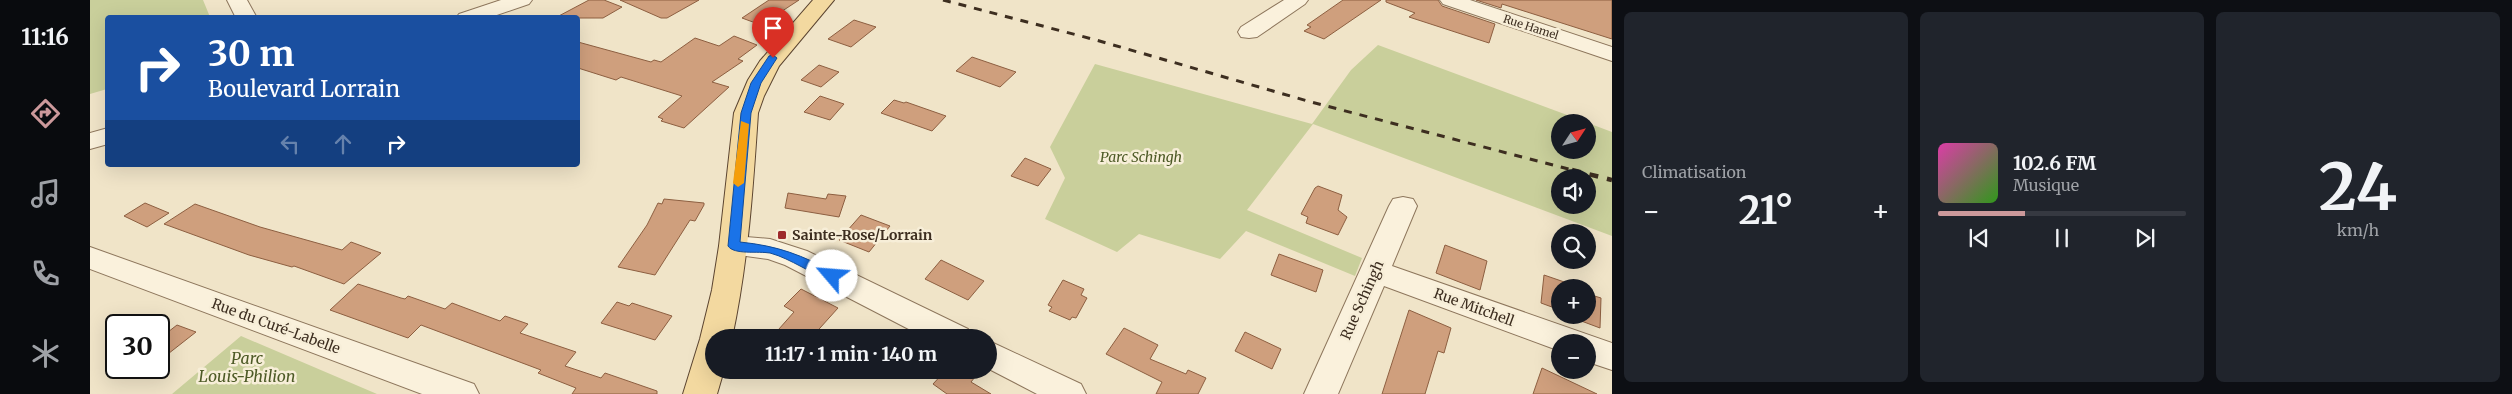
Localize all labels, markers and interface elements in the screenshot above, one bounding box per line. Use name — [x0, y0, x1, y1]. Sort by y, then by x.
pin — [752, 7, 794, 58]
street label: Rue Hamel — [1502, 11, 1561, 43]
icon: arrive — [759, 14, 787, 42]
text: 11:16 — [21, 23, 69, 51]
text: 30 m — [208, 32, 294, 76]
icon: right — [125, 35, 190, 100]
text: Boulevard Lorrain — [208, 75, 400, 103]
icon: directions — [28, 96, 63, 131]
north arrow — [1551, 114, 1596, 159]
map controls — [1551, 114, 1596, 379]
icon: left — [276, 130, 304, 158]
icon: ahead — [329, 130, 357, 158]
icon: right — [382, 130, 410, 158]
text: 24 — [2319, 146, 2397, 228]
park label: Parc Schingh — [1100, 148, 1182, 166]
text: 102.6 FM — [2013, 151, 2096, 175]
text: Climatisation — [1642, 162, 1746, 182]
button: sound — [1551, 169, 1596, 214]
text: Musique — [2013, 175, 2079, 195]
icon: music — [28, 176, 63, 211]
text: 21° — [1739, 187, 1793, 234]
text: − — [1642, 193, 1661, 229]
text: + — [1871, 193, 1890, 229]
text: km/h — [2337, 220, 2379, 240]
button: search — [1551, 224, 1596, 269]
icon: previous — [1965, 224, 1993, 252]
icon: pause — [2048, 224, 2076, 252]
icon: next — [2131, 224, 2159, 252]
place label: Sainte-Rose/Lorrain — [792, 226, 933, 244]
marker: Sainte-Rose/Lorrain — [776, 229, 788, 241]
position arrow — [805, 249, 857, 301]
icon: phone — [28, 256, 63, 291]
street label: Rue Schingh — [1337, 258, 1387, 342]
button: + — [1551, 279, 1596, 324]
street label: Rue Mitchell — [1431, 284, 1517, 330]
street label: Rue du Curé-Labelle — [209, 294, 343, 358]
speed limit sign: 30 — [105, 314, 170, 379]
button: − — [1551, 334, 1596, 379]
icon: climate — [28, 336, 63, 371]
text: 11:17 · 1 min · 140 m — [765, 342, 937, 366]
park label: Parc Louis-Philion — [199, 348, 295, 386]

